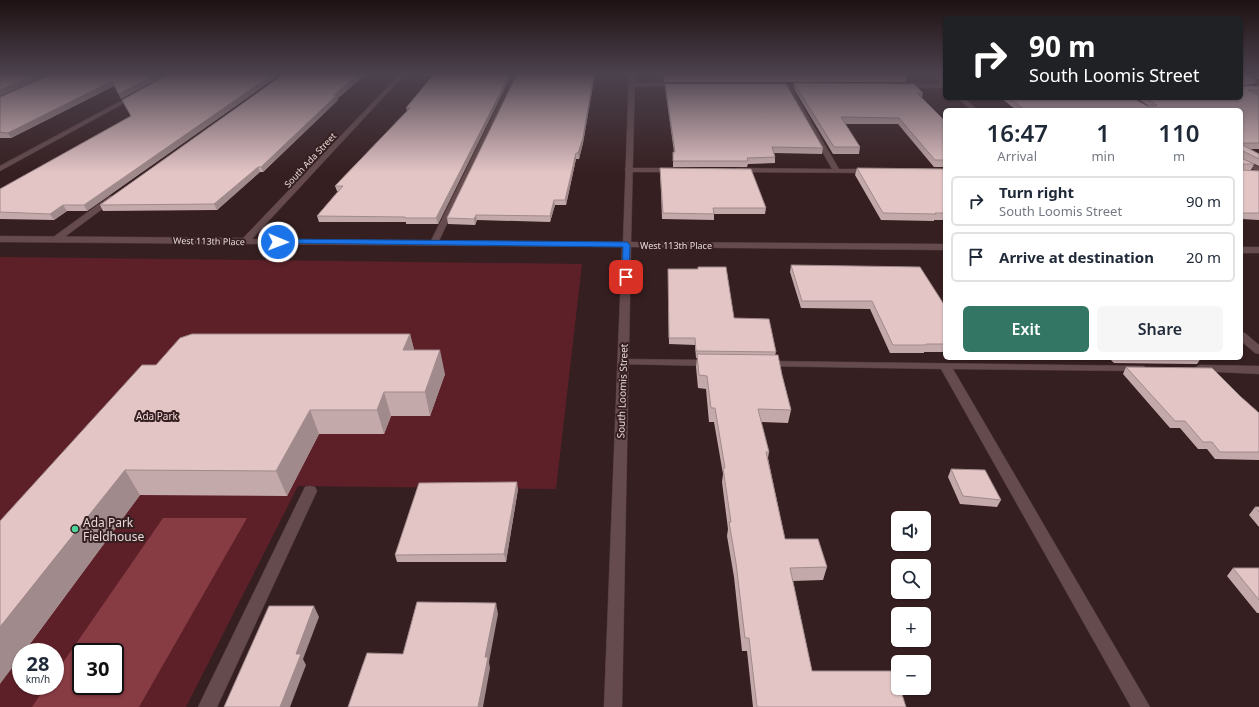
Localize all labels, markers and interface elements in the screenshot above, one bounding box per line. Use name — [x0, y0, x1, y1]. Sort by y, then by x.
text: 90 m — [1029, 27, 1096, 65]
icon: right — [963, 32, 1015, 84]
text: South Loomis Street — [1029, 63, 1199, 87]
text: 16:47 — [986, 116, 1048, 149]
text: 1 — [1096, 116, 1110, 149]
text: 110 — [1158, 116, 1200, 149]
street label: South Ada Street — [281, 129, 339, 190]
text: Arrival — [997, 147, 1037, 165]
text: min — [1091, 147, 1115, 165]
text: m — [1173, 147, 1185, 165]
text: Turn right — [999, 182, 1074, 202]
icon: right — [965, 190, 987, 212]
text: 90 m — [1186, 191, 1221, 211]
text: South Loomis Street — [999, 202, 1122, 220]
position arrow — [257, 221, 299, 263]
street label: West 113th Place — [173, 234, 245, 248]
street label: West 113th Place — [640, 239, 712, 252]
icon: arrive — [965, 246, 987, 268]
text: Arrive at destination — [999, 247, 1154, 267]
text: 20 m — [1186, 247, 1221, 267]
pin — [609, 260, 643, 294]
icon: arrive — [615, 266, 637, 288]
button: Exit — [963, 306, 1089, 352]
button: Share — [1097, 306, 1223, 352]
street label: South Loomis Street — [613, 343, 631, 439]
park label: Ada Park — [136, 409, 179, 423]
map controls — [891, 511, 931, 695]
button: sound — [891, 511, 931, 551]
place label: Ada Park Fieldhouse — [83, 514, 144, 545]
marker: Ada Park Fieldhouse — [70, 524, 80, 534]
button: search — [891, 559, 931, 599]
button: + — [891, 607, 931, 647]
speed limit sign: 30 — [72, 643, 124, 695]
text: 28 — [27, 650, 49, 677]
button: − — [891, 655, 931, 695]
text: km/h — [26, 672, 50, 686]

